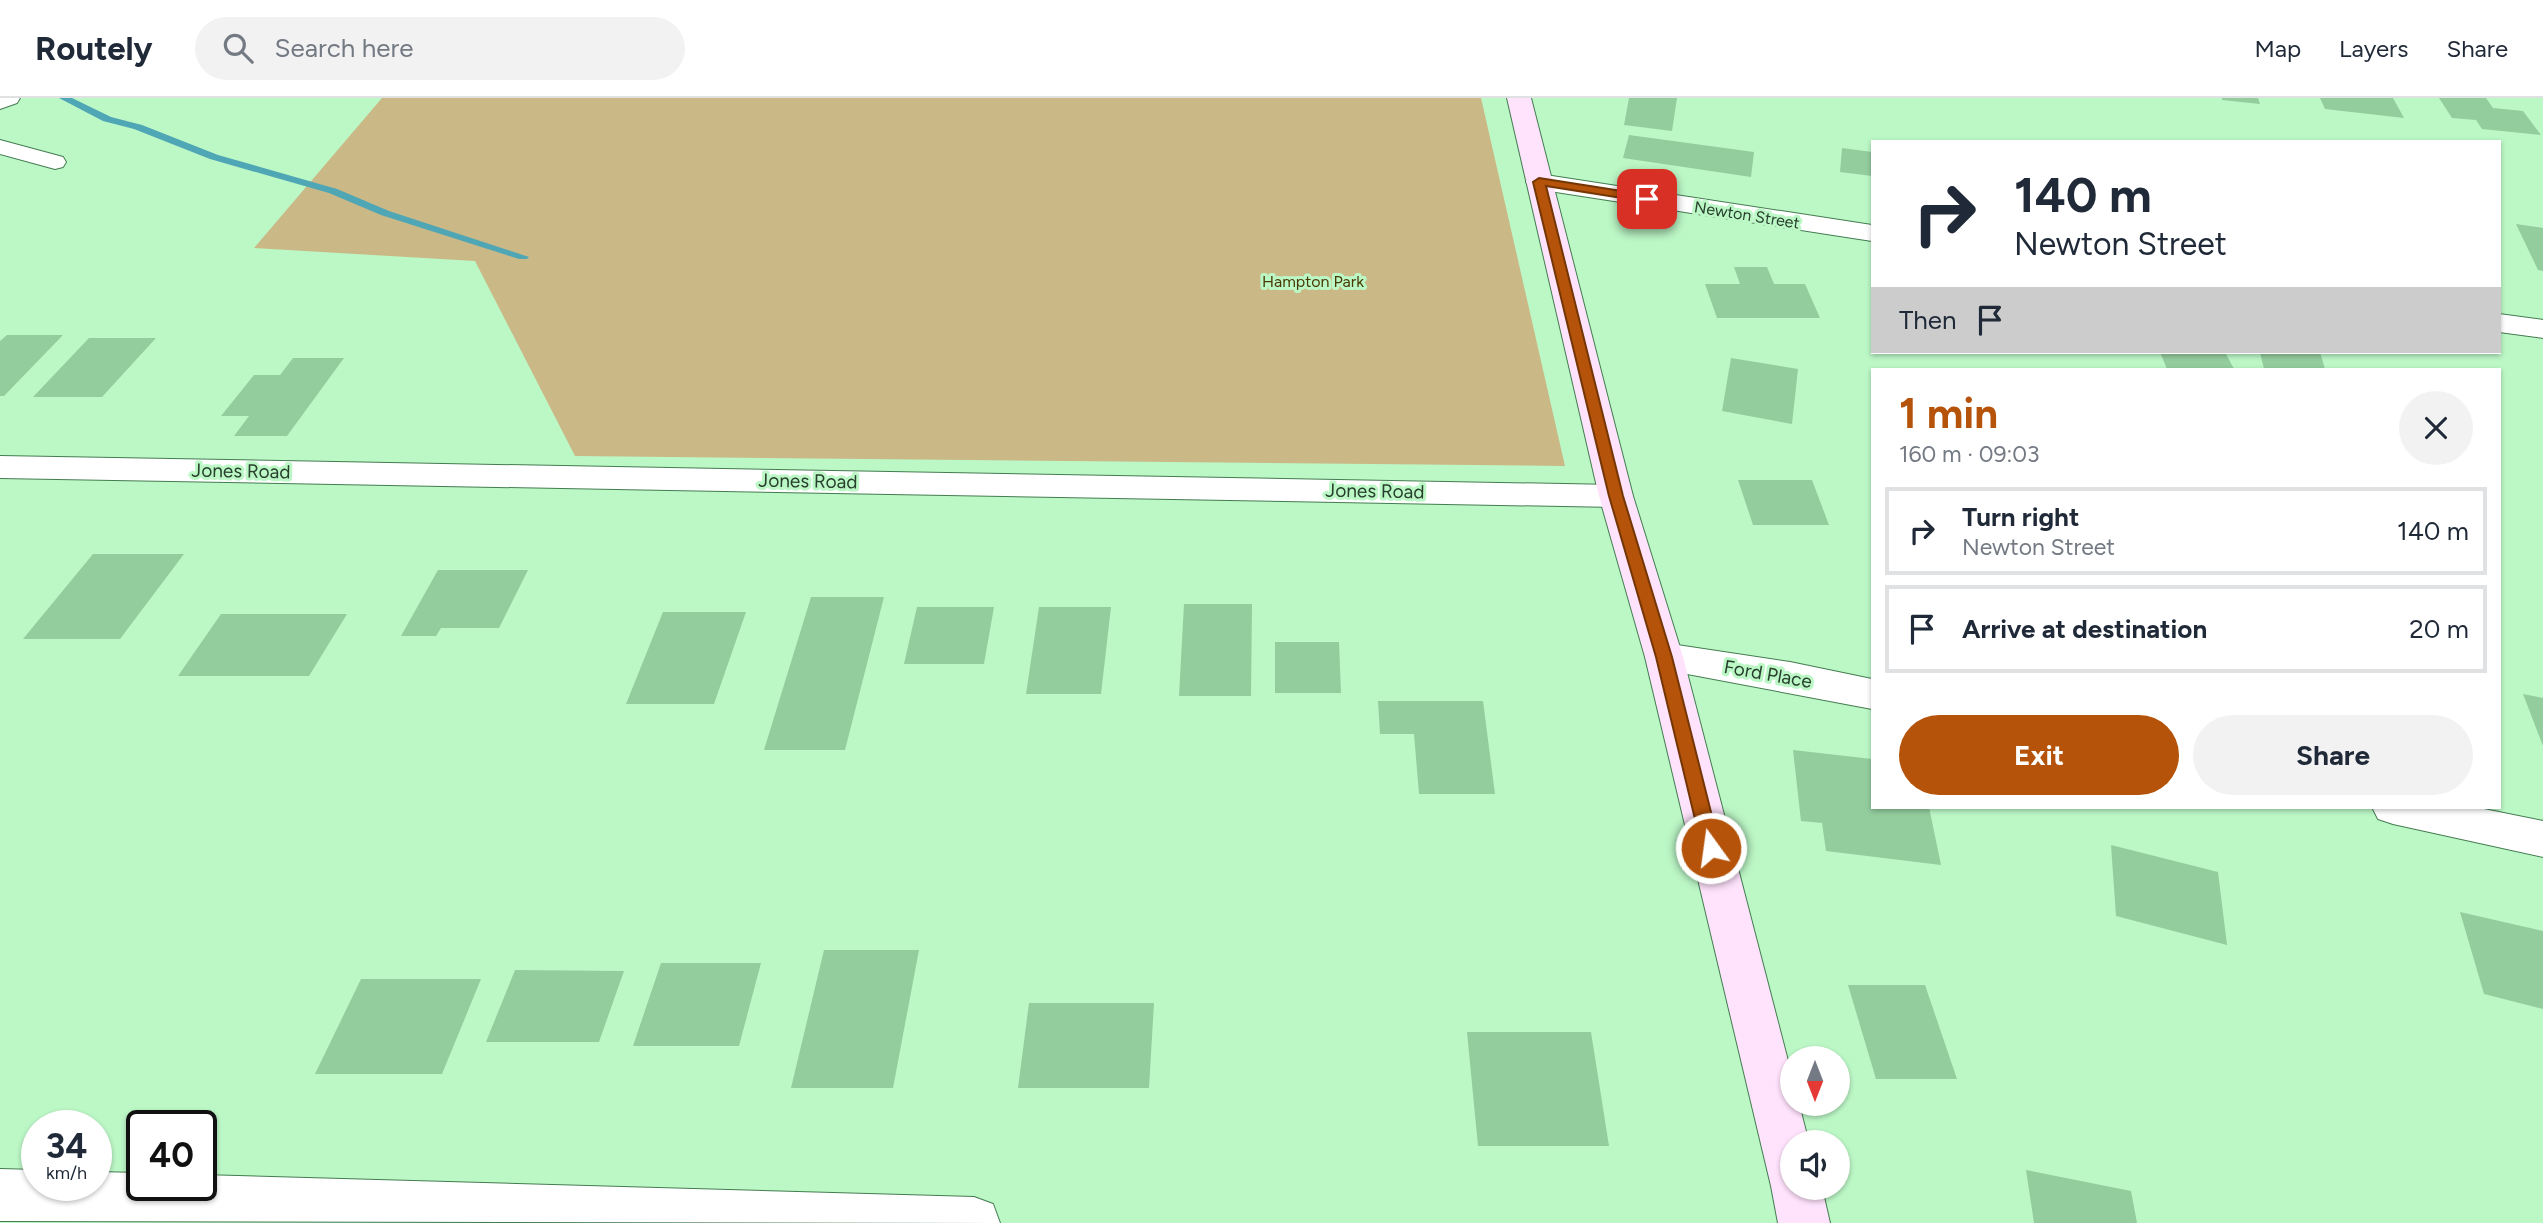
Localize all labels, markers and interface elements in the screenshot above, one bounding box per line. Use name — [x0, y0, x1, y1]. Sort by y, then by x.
search box — [195, 17, 685, 80]
text: Routely — [35, 29, 153, 68]
icon: search — [219, 29, 257, 67]
text: Search here — [275, 32, 414, 64]
text: Map — [2254, 34, 2301, 63]
text: Layers — [2339, 34, 2408, 63]
text: Share — [2446, 34, 2508, 63]
text: 140 m — [2014, 165, 2152, 224]
icon: right — [1899, 168, 1990, 259]
pin — [1617, 169, 1677, 229]
icon: arrive — [1628, 180, 1666, 218]
street label: Newton Street — [1693, 197, 1801, 233]
text: Newton Street — [2014, 225, 2227, 263]
park label: Hampton Park — [1262, 272, 1364, 291]
icon: arrive — [1971, 301, 2009, 339]
text: Then — [1899, 304, 1957, 336]
text: 1 min — [1899, 388, 1998, 439]
button: close — [2399, 391, 2473, 465]
text: 160 m · 09:03 — [1899, 440, 2040, 468]
street label: Jones Road — [191, 459, 291, 483]
street label: Jones Road — [758, 469, 858, 493]
street label: Jones Road — [1325, 479, 1425, 503]
text: Turn right — [1962, 501, 2079, 533]
icon: right — [1903, 512, 1941, 550]
text: 140 m — [2397, 515, 2469, 547]
text: Newton Street — [1962, 533, 2115, 561]
icon: arrive — [1903, 610, 1941, 648]
text: Arrive at destination — [1962, 613, 2207, 645]
text: 20 m — [2409, 613, 2469, 645]
street label: Ford Place — [1722, 655, 1814, 693]
button: Exit — [1899, 715, 2179, 795]
button: Share — [2193, 715, 2473, 795]
position arrow — [1674, 811, 1748, 885]
north arrow — [1780, 1046, 1850, 1116]
map controls — [1780, 1046, 1850, 1200]
speed limit sign: 40 — [126, 1110, 217, 1201]
text: 34 — [46, 1125, 87, 1167]
button: sound — [1780, 1130, 1850, 1200]
text: km/h — [46, 1162, 87, 1184]

